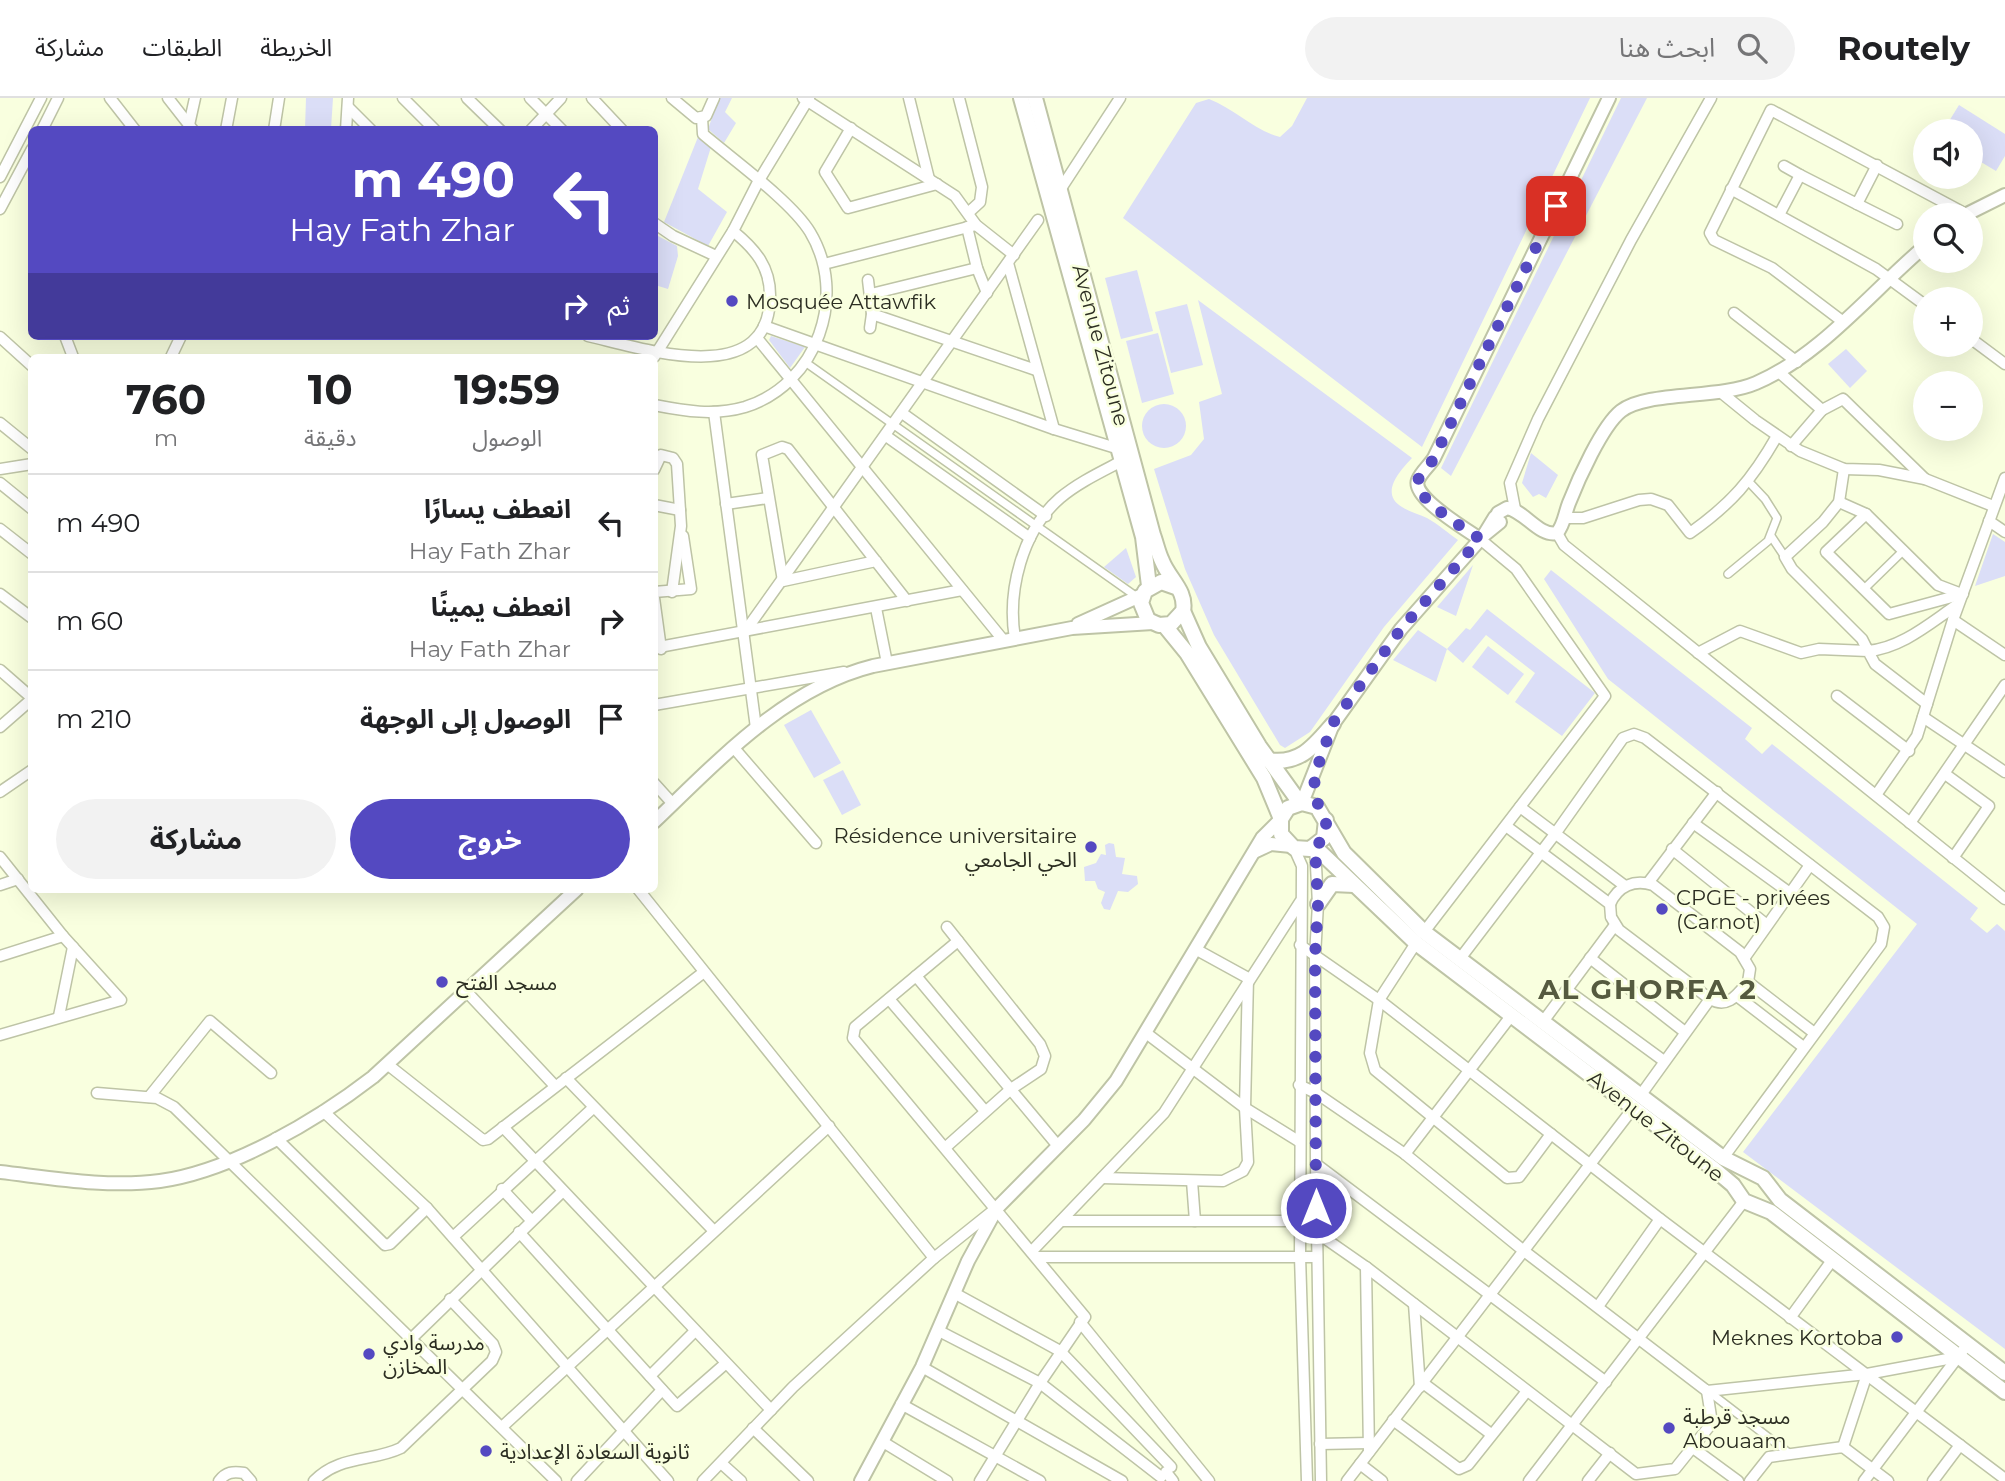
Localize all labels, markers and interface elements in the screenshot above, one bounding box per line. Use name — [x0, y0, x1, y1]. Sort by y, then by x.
search box — [1305, 17, 1795, 80]
text: Routely — [1837, 28, 1970, 68]
icon: search — [1733, 29, 1771, 67]
text: ابحث هنا — [1619, 32, 1715, 64]
text: مشاركة — [35, 33, 104, 62]
text: الطبقات — [142, 33, 222, 62]
text: الخريطة — [260, 33, 332, 62]
map controls — [1913, 119, 1983, 441]
button: sound — [1913, 119, 1983, 189]
text: 490 m — [352, 150, 515, 209]
icon: left — [539, 154, 630, 245]
pin — [1526, 176, 1586, 236]
icon: arrive — [1537, 187, 1575, 225]
button: search — [1913, 203, 1983, 273]
text: Hay Fath Zhar — [289, 210, 515, 249]
street label: Avenue Zitoune — [1067, 262, 1135, 428]
icon: right — [556, 287, 594, 325]
button: + — [1913, 287, 1983, 357]
place label: Mosquée Attawfik — [746, 289, 937, 314]
text: ثم — [608, 290, 630, 322]
marker: Mosquée Attawfik — [724, 293, 740, 309]
text: 10 — [308, 363, 353, 415]
text: 19:59 — [454, 363, 560, 415]
button: − — [1913, 371, 1983, 441]
text: 760 — [126, 373, 206, 425]
text: m — [154, 424, 178, 452]
text: دقيقة — [304, 424, 356, 452]
text: الوصول — [472, 424, 542, 452]
text: انعطف يسارًا — [424, 493, 571, 525]
icon: left — [592, 504, 630, 542]
text: 490 m — [56, 507, 140, 539]
text: Hay Fath Zhar — [409, 537, 571, 565]
text: انعطف يمينًا — [431, 591, 571, 623]
icon: right — [592, 602, 630, 640]
text: 60 m — [56, 605, 123, 637]
text: Hay Fath Zhar — [409, 635, 571, 663]
icon: arrive — [592, 700, 630, 738]
text: 210 m — [56, 703, 132, 735]
text: الوصول إلى الوجهة — [360, 703, 571, 735]
button: مشاركة — [56, 799, 336, 879]
button: خروج — [350, 799, 630, 879]
place label: Résidence universitaire الحي الجامعي — [834, 823, 1077, 875]
marker: Résidence universitaire الحي الجامعي — [1083, 839, 1099, 855]
place label: CPGE - privées (Carnot) — [1676, 885, 1830, 934]
marker: CPGE - privées (Carnot) — [1654, 901, 1670, 917]
place label: مسجد الفتح — [456, 970, 557, 998]
district label: AL GHORFA 2 — [1537, 972, 1758, 1006]
marker: مسجد الفتح — [434, 974, 450, 990]
street label: Avenue Zitoune — [1583, 1065, 1729, 1187]
position arrow — [1279, 1171, 1353, 1245]
place label: Meknes Kortoba — [1711, 1325, 1883, 1350]
marker: Meknes Kortoba — [1889, 1329, 1905, 1345]
place label: مدرسة وادي المخازن — [383, 1330, 485, 1379]
marker: مدرسة وادي المخازن — [361, 1346, 377, 1362]
place label: مسجد قرطبة Abouaam — [1683, 1404, 1791, 1453]
marker: مسجد قرطبة Abouaam — [1661, 1420, 1677, 1436]
place label: ثانوية السعادة الإعدادية — [500, 1439, 690, 1465]
marker: ثانوية السعادة الإعدادية — [478, 1443, 494, 1459]

